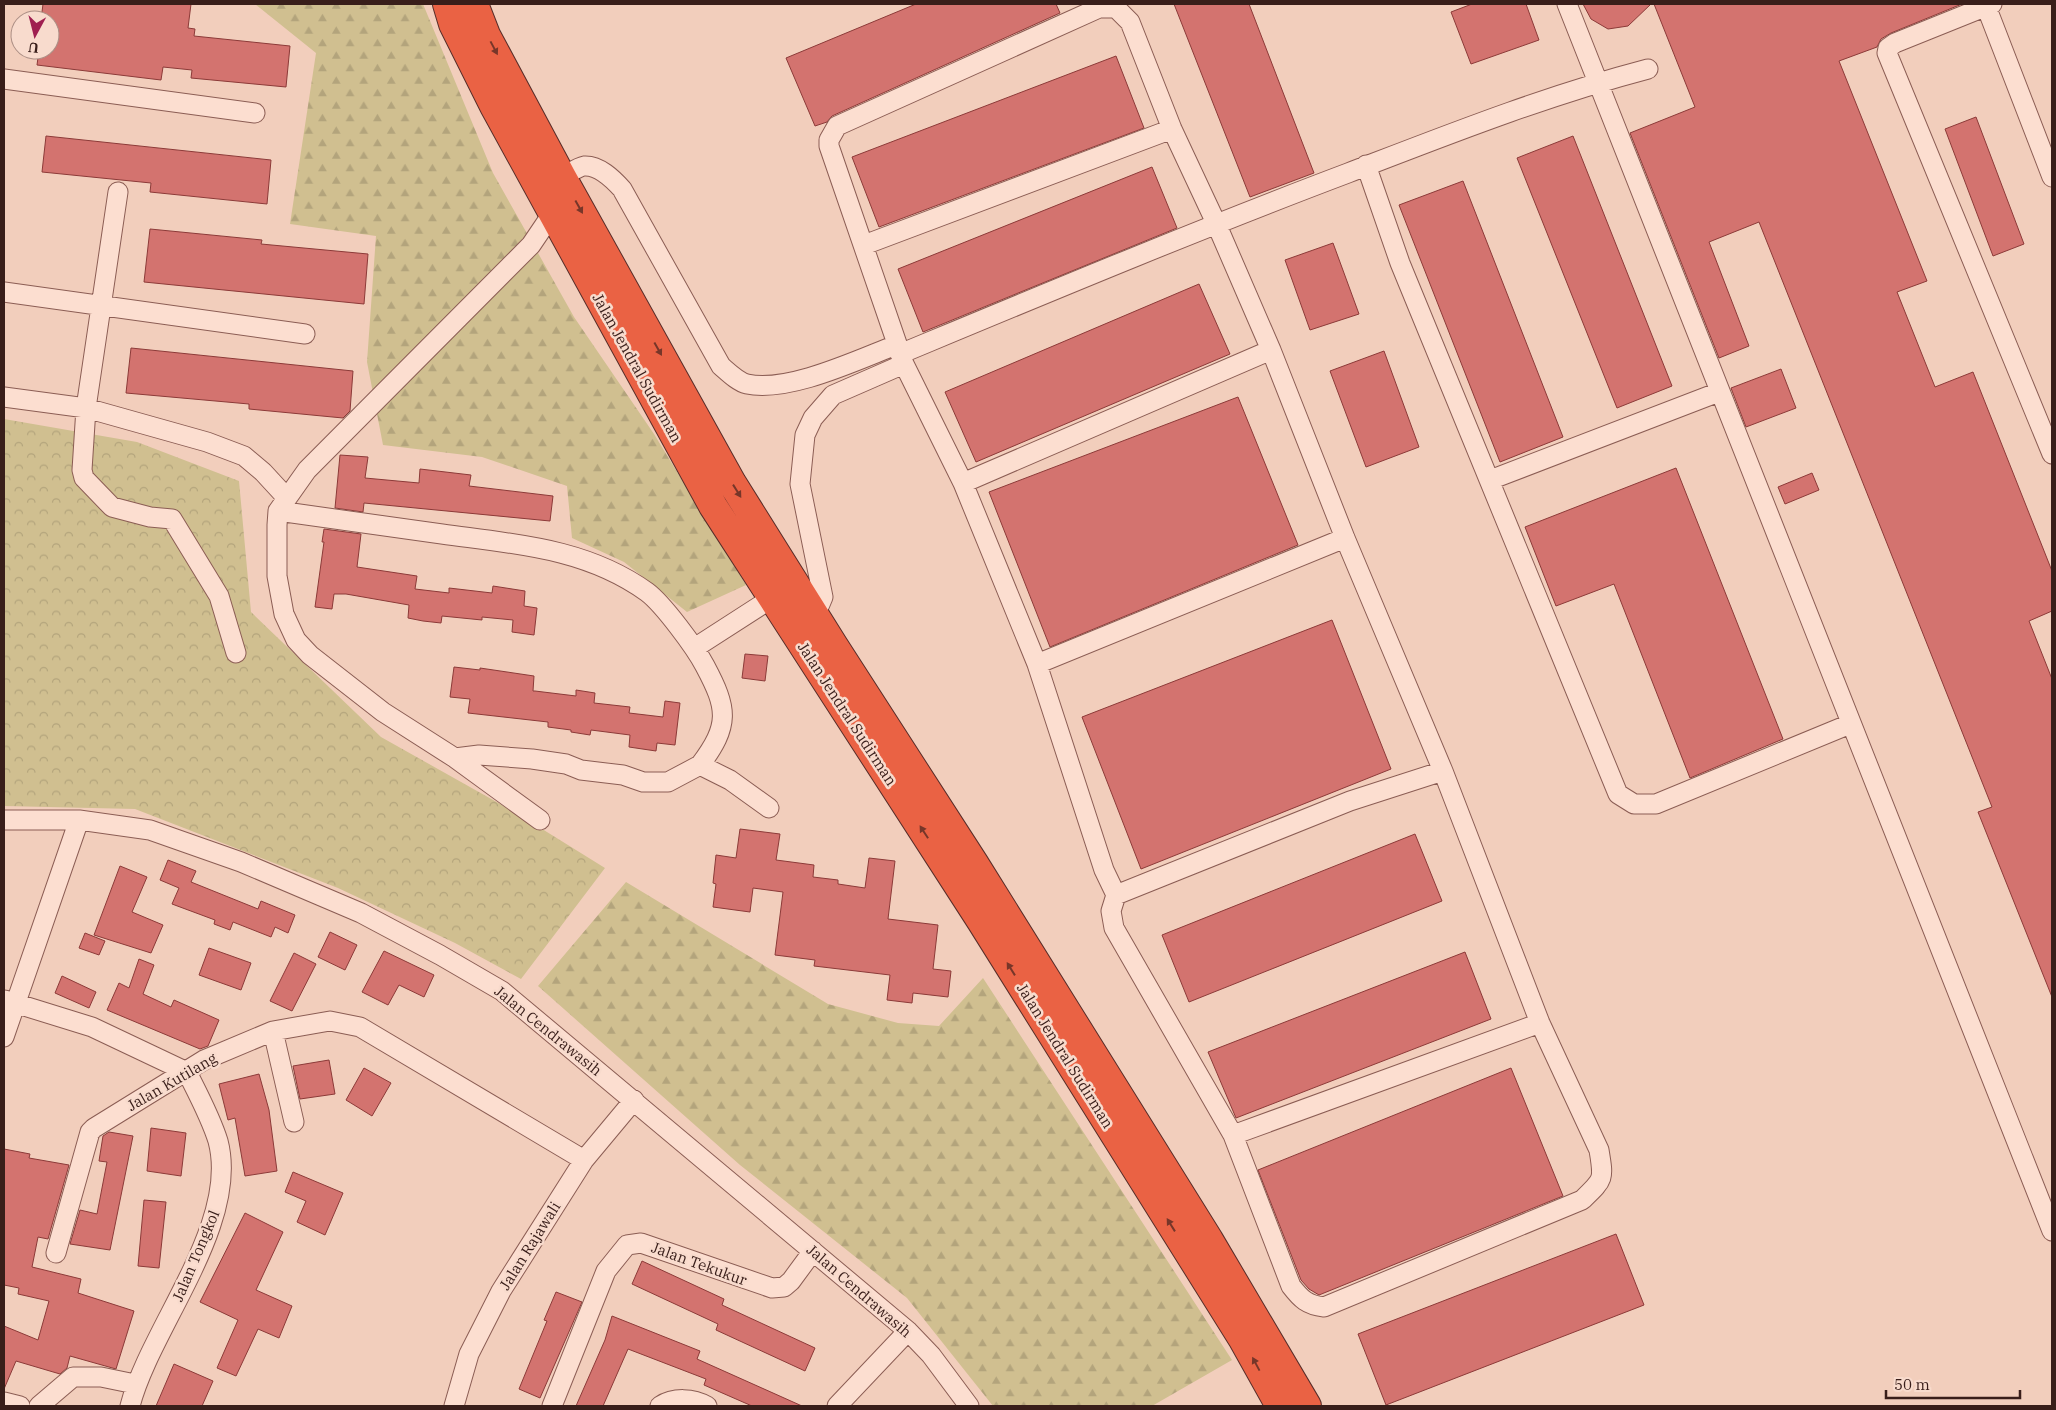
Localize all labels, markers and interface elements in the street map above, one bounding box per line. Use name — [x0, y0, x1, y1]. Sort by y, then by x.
north arrow — [10, 10, 60, 60]
text: U — [27, 38, 40, 57]
one-way arrow — [489, 41, 498, 55]
one-way arrow — [575, 199, 583, 214]
street label: Jalan Jendral Sudirman — [588, 290, 687, 446]
one-way arrow — [654, 341, 662, 356]
one-way arrow — [732, 484, 742, 497]
street label: Jalan Jendral Sudirman — [794, 638, 901, 790]
one-way arrow — [919, 825, 928, 839]
one-way arrow — [1006, 962, 1016, 976]
street label: Jalan Jendral Sudirman — [1013, 980, 1118, 1132]
street label: Jalan Cendrawasih — [491, 981, 606, 1080]
street label: Jalan Kutilang — [123, 1048, 220, 1115]
street label: Jalan Rajawali — [495, 1198, 564, 1293]
street label: Jalan Tongkol — [168, 1207, 223, 1304]
one-way arrow — [1167, 1219, 1176, 1232]
street label: Jalan Tekukur — [649, 1237, 750, 1290]
street label: Jalan Cendrawasih — [803, 1240, 916, 1341]
one-way arrow — [1251, 1358, 1260, 1371]
scale bar — [1886, 1368, 2020, 1400]
text: 50 m — [1894, 1375, 1930, 1394]

